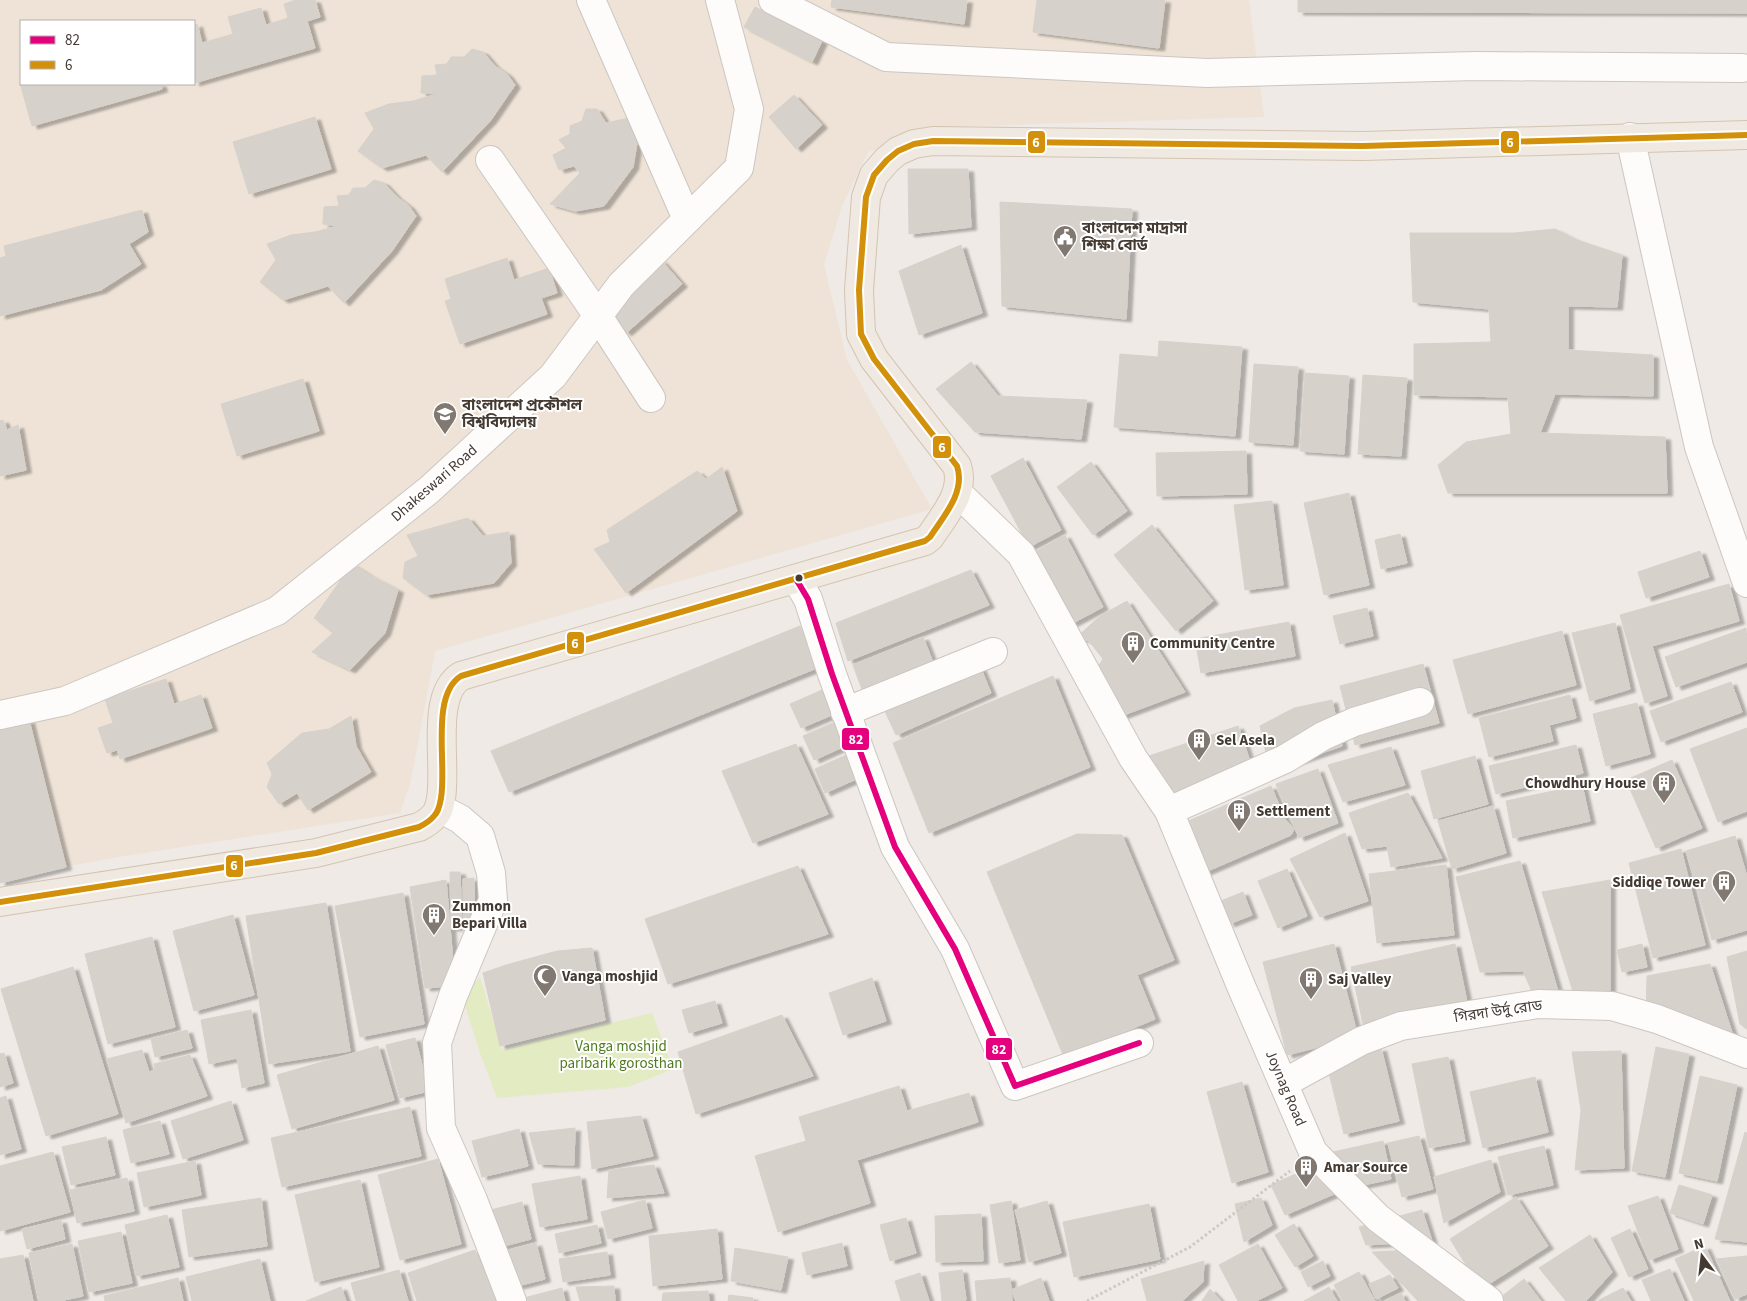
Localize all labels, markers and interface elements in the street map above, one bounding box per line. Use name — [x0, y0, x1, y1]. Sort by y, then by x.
legend — [20, 20, 195, 85]
text: 82 — [65, 30, 80, 51]
text: 6 — [65, 55, 72, 76]
line badge: 6 — [1027, 130, 1046, 154]
line badge: 6 — [1500, 130, 1520, 154]
text: 6 — [1032, 133, 1040, 153]
text: 6 — [1506, 133, 1514, 153]
place label: বাংলাদেশ মাদ্রাসা শিক্ষা বোর্ড — [1081, 218, 1188, 256]
public building icon: বাংলাদেশ মাদ্রাসা শিক্ষা বোর্ড — [1052, 224, 1078, 258]
place label: বাংলাদেশ প্রকৌশল বিশ্ববিদ্যালয় — [461, 395, 583, 433]
school or university icon: বাংলাদেশ প্রকৌশল বিশ্ববিদ্যালয় — [432, 401, 458, 435]
line badge: 6 — [932, 435, 952, 459]
text: 6 — [938, 438, 946, 458]
street label: Dhakeswari Road — [387, 440, 482, 527]
unlabelled marker — [794, 573, 804, 583]
building icon: Community Centre — [1120, 630, 1146, 664]
line badge: 6 — [566, 631, 585, 655]
place label: Community Centre — [1150, 633, 1275, 654]
text: 6 — [571, 634, 579, 654]
line badge: 82 — [841, 727, 870, 751]
building icon: Sel Asela — [1186, 727, 1212, 761]
text: 82 — [849, 730, 863, 750]
place label: Sel Asela — [1216, 730, 1275, 751]
building icon: Chowdhury House — [1651, 770, 1677, 804]
place label: Chowdhury House — [1525, 773, 1646, 794]
building icon: Settlement — [1226, 798, 1252, 832]
place label: Settlement — [1256, 801, 1330, 822]
line badge: 6 — [225, 854, 244, 878]
text: 6 — [230, 856, 238, 876]
building icon: Siddiqe Tower — [1711, 869, 1737, 903]
place label: Siddiqe Tower — [1612, 872, 1706, 893]
place label: Zummon Bepari Villa — [452, 896, 527, 934]
building icon: Zummon Bepari Villa — [421, 902, 447, 936]
mosque icon: Vanga moshjid — [532, 963, 558, 997]
place label: Vanga moshjid — [561, 966, 658, 987]
building icon: Saj Valley — [1298, 966, 1324, 1000]
place label: Saj Valley — [1328, 969, 1391, 990]
street label: গিরদা উর্দু রোড — [1452, 995, 1544, 1028]
park label: Vanga moshjid paribarik gorosthan — [559, 1036, 683, 1074]
line badge: 82 — [985, 1037, 1013, 1061]
text: 82 — [992, 1040, 1006, 1060]
street label: Joynag Road — [1260, 1047, 1311, 1129]
building icon: Amar Source — [1293, 1154, 1319, 1188]
place label: Amar Source — [1323, 1157, 1408, 1178]
north arrow — [1677, 1231, 1727, 1281]
text: N — [1692, 1234, 1706, 1255]

